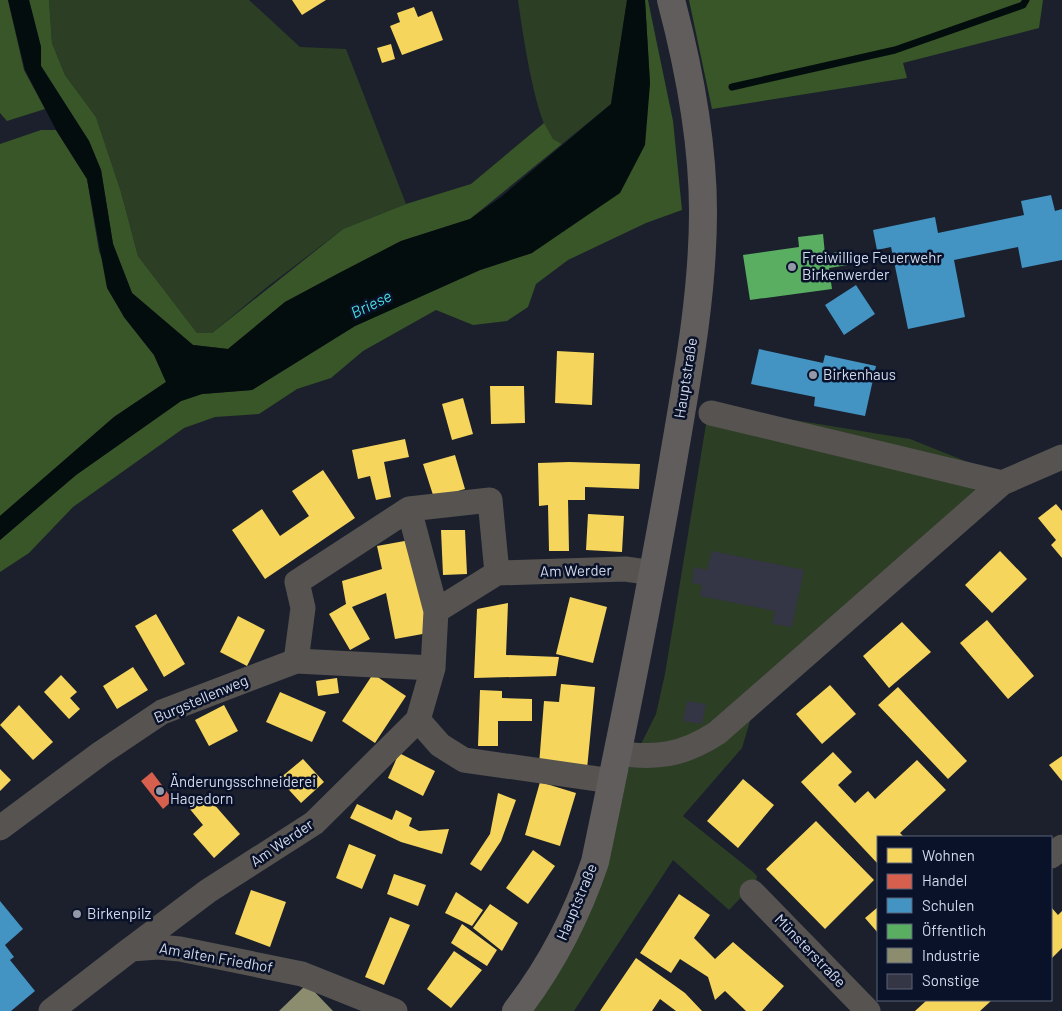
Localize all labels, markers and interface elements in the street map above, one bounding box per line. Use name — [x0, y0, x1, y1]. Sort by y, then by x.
place label: Freiwillige Feuerwehr Birkenwerder — [802, 248, 942, 283]
marker: Freiwillige Feuerwehr Birkenwerder — [786, 261, 798, 273]
water label: Briese — [347, 286, 394, 322]
street label: Hauptstraße — [670, 336, 700, 419]
place label: Birkenhaus — [823, 365, 896, 383]
marker: Birkenhaus — [807, 369, 819, 381]
street label: Am Werder — [540, 560, 613, 580]
street label: Burgstellenweg — [151, 670, 250, 726]
place label: Änderungsschneiderei Hagedorn — [170, 772, 316, 807]
marker: Änderungsschneiderei Hagedorn — [154, 785, 166, 797]
street label: Am Werder — [247, 814, 317, 870]
legend — [877, 836, 1052, 1001]
text: Wohnen — [922, 846, 975, 864]
street label: Hauptstraße — [552, 861, 600, 943]
text: Handel — [922, 871, 967, 889]
text: Schulen — [922, 896, 974, 914]
place label: Birkenpilz — [87, 904, 152, 922]
marker: Birkenpilz — [71, 908, 83, 920]
street label: Münsterstraße — [771, 910, 850, 991]
text: Öffentlich — [922, 921, 986, 939]
street label: Am alten Friedhof — [158, 938, 274, 976]
text: Industrie — [922, 946, 980, 964]
text: Sonstige — [922, 971, 980, 989]

